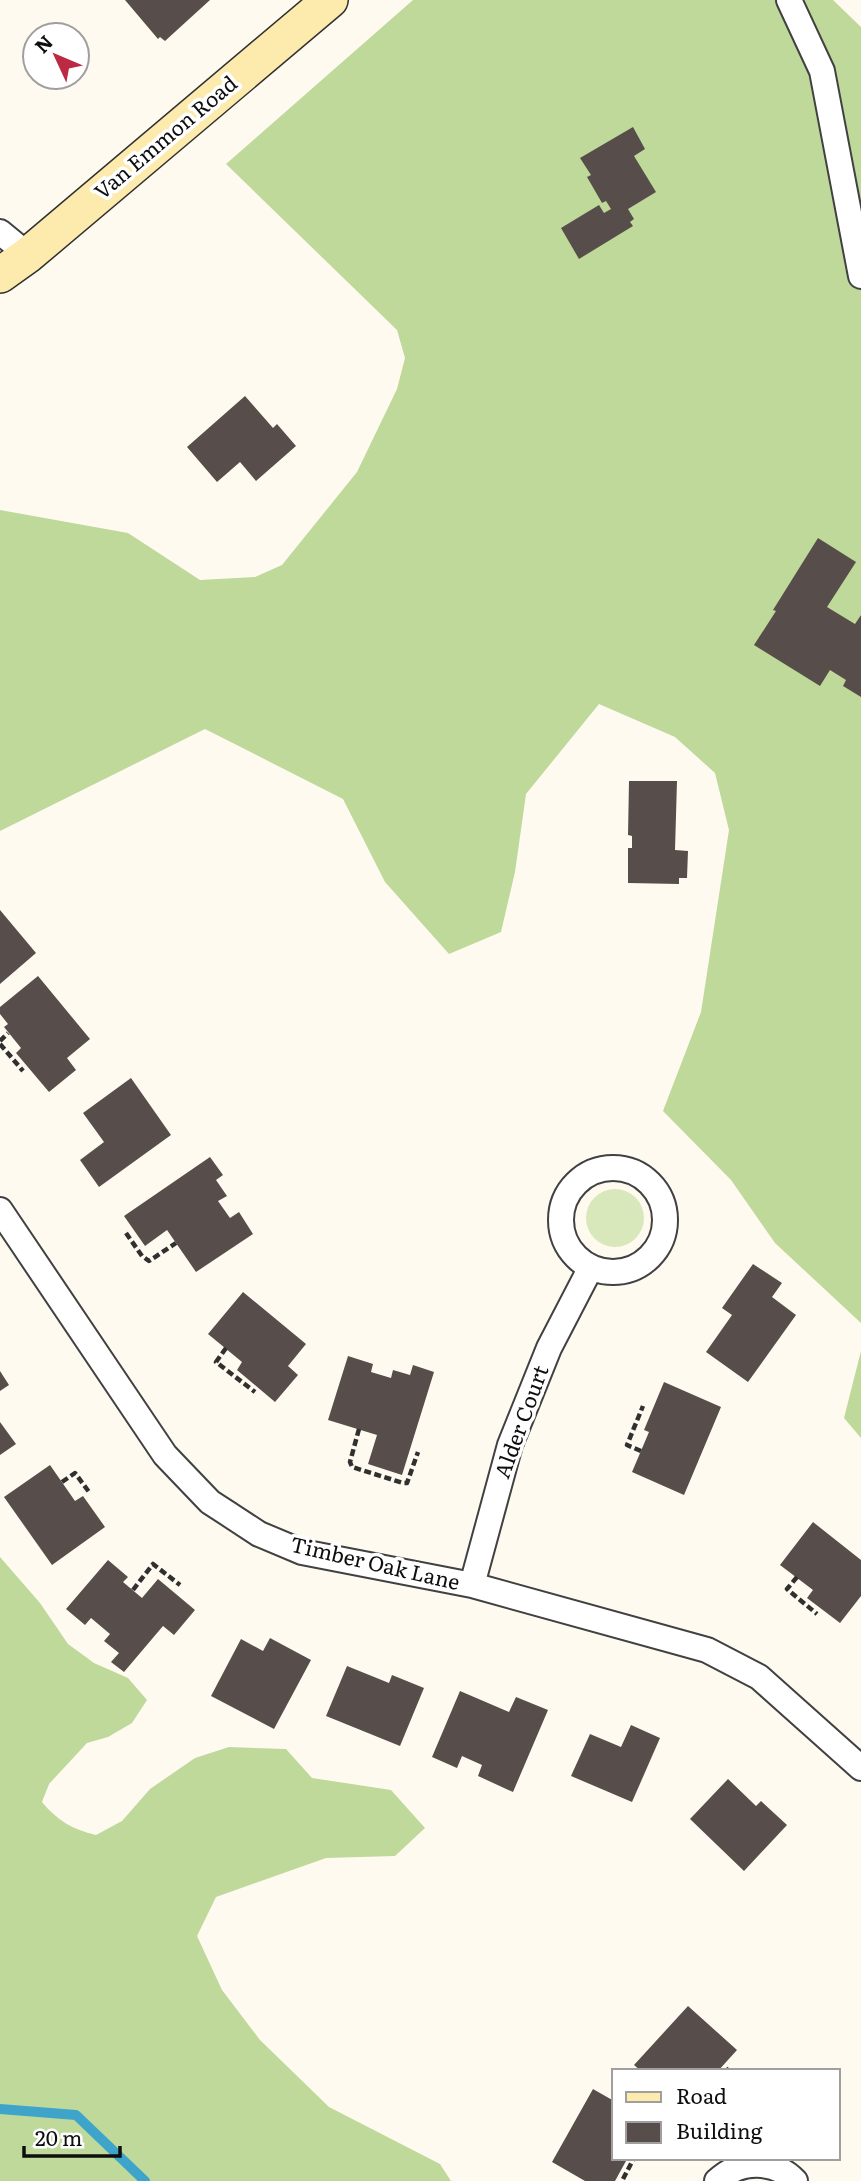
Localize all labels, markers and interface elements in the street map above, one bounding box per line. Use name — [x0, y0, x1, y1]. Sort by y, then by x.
north arrow — [21, 21, 91, 91]
text: N — [27, 28, 59, 59]
street label: Van Emmon Road — [86, 67, 243, 205]
street label: Alder Court — [485, 1360, 555, 1482]
street label: Timber Oak Lane — [288, 1527, 463, 1596]
legend — [612, 2069, 840, 2160]
text: Road — [676, 2079, 727, 2110]
scale bar — [24, 2114, 121, 2158]
text: Building — [676, 2114, 763, 2145]
text: 20 m — [35, 2121, 82, 2152]

